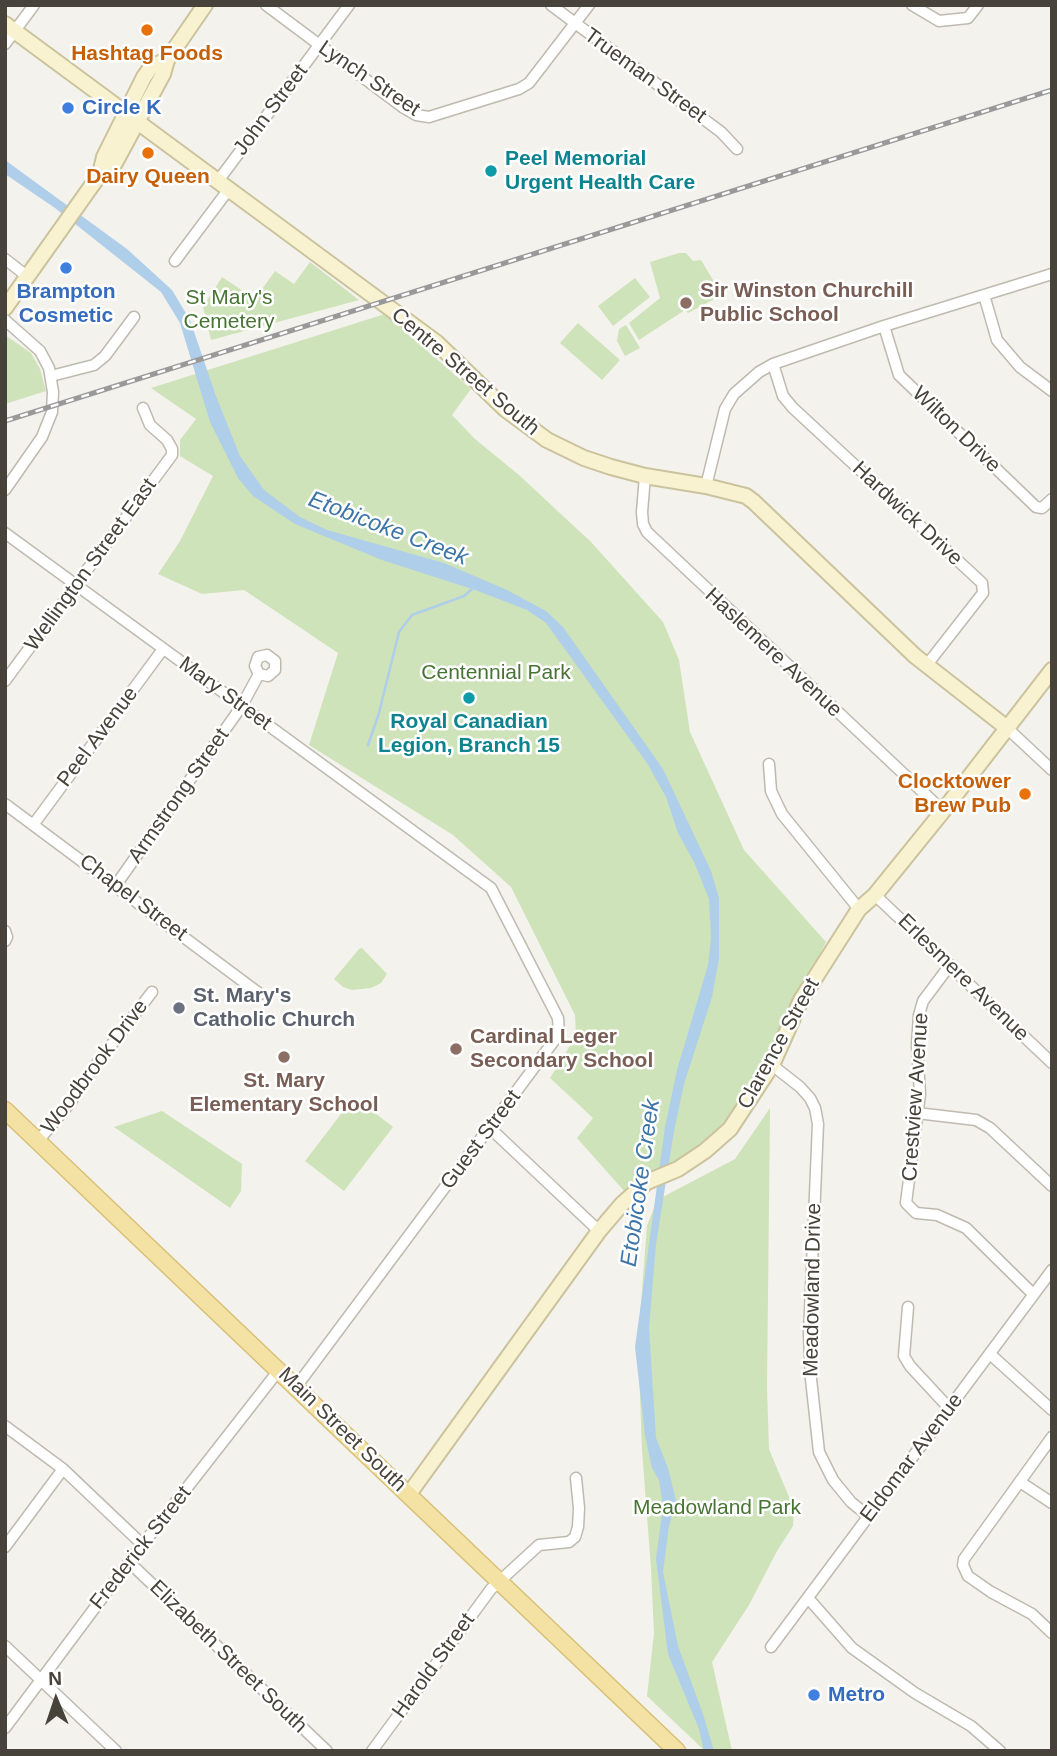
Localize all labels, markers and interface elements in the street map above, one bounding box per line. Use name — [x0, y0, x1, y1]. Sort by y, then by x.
marker: Hashtag Foods — [139, 22, 155, 38]
street label: Trueman Street — [579, 23, 711, 129]
street label: Lynch Street — [313, 36, 425, 122]
place label: Hashtag Foods — [71, 41, 223, 67]
street label: John Street — [229, 60, 313, 160]
place label: Circle K — [82, 95, 161, 121]
marker: Circle K — [60, 100, 76, 116]
marker: Dairy Queen — [140, 145, 156, 161]
place label: Peel Memorial Urgent Health Care — [505, 146, 695, 196]
marker: Peel Memorial Urgent Health Care — [483, 163, 499, 179]
place label: Dairy Queen — [86, 164, 210, 190]
marker: Brampton Cosmetic — [58, 260, 74, 276]
place label: Sir Winston Churchill Public School — [700, 278, 913, 328]
place label: Brampton Cosmetic — [16, 279, 116, 329]
park label: St Mary's Cemetery — [183, 285, 275, 335]
marker: Sir Winston Churchill Public School — [678, 295, 694, 311]
street label: Centre Street South — [386, 303, 544, 441]
street label: Wilton Drive — [907, 382, 1005, 478]
street label: Hardwick Drive — [847, 457, 967, 571]
street label: Wellington Street East — [20, 474, 162, 656]
water label: Etobicoke Creek — [304, 486, 472, 572]
street label: Haslemere Avenue — [699, 583, 847, 723]
street label: Mary Street — [174, 652, 276, 736]
park label: Centennial Park — [421, 660, 571, 686]
street label: Peel Avenue — [52, 682, 144, 792]
marker: Royal Canadian Legion, Branch 15 — [461, 690, 477, 706]
place label: Royal Canadian Legion, Branch 15 — [378, 709, 560, 759]
street label: Armstrong Street — [123, 724, 235, 868]
place label: Clocktower Brew Pub — [898, 769, 1011, 819]
marker: Clocktower Brew Pub — [1017, 786, 1033, 802]
street label: Chapel Street — [74, 849, 192, 947]
street label: Erlesmere Avenue — [892, 909, 1034, 1047]
street label: Clarence Street — [733, 974, 825, 1114]
place label: St. Mary's Catholic Church — [193, 983, 355, 1033]
street label: Woodbrook Drive — [36, 995, 154, 1139]
marker: St. Mary's Catholic Church — [171, 1000, 187, 1016]
street label: Crestview Avenue — [898, 1012, 934, 1182]
place label: Cardinal Leger Secondary School — [470, 1024, 653, 1074]
marker: Cardinal Leger Secondary School — [448, 1041, 464, 1057]
marker: St. Mary Elementary School — [276, 1049, 292, 1065]
place label: St. Mary Elementary School — [189, 1068, 379, 1118]
street label: Guest Street — [435, 1085, 527, 1195]
water label: Etobicoke Creek — [616, 1098, 666, 1268]
street label: Meadowland Drive — [799, 1203, 827, 1377]
street label: Main Street South — [273, 1363, 411, 1497]
street label: Eldomar Avenue — [855, 1389, 969, 1527]
street label: Frederick Street — [85, 1481, 197, 1615]
park label: Meadowland Park — [633, 1495, 801, 1521]
street label: Elizabeth Street South — [144, 1575, 312, 1739]
street label: Harold Street — [387, 1609, 481, 1723]
north arrow — [21, 1665, 91, 1735]
text: N — [48, 1668, 62, 1689]
place label: Metro — [828, 1682, 885, 1708]
marker: Metro — [806, 1687, 822, 1703]

